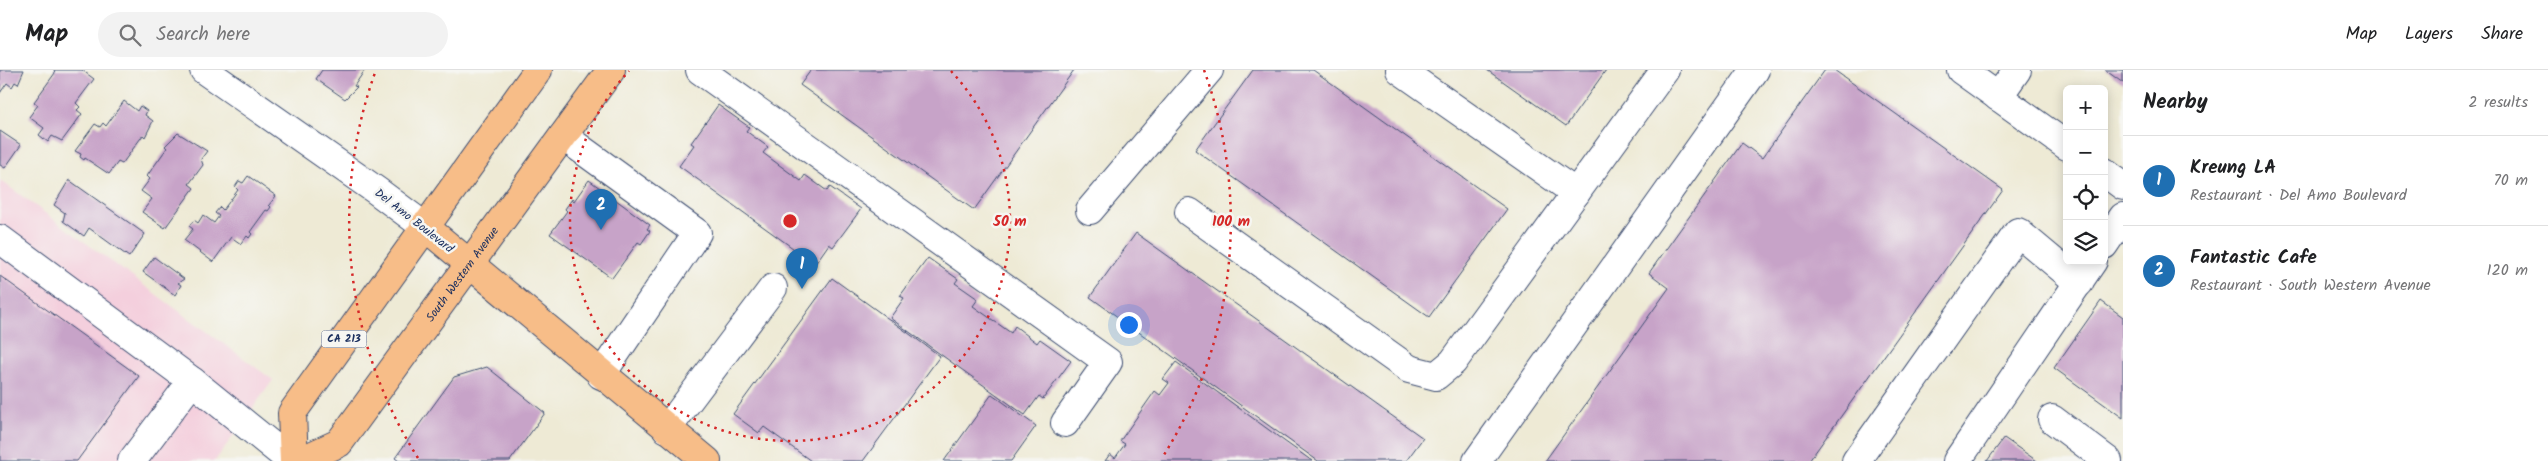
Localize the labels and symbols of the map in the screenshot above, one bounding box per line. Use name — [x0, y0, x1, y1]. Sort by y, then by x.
street label: Del Amo Boulevard — [370, 184, 458, 259]
pin: 2 — [585, 189, 617, 230]
text: 50 m — [992, 210, 1027, 234]
text: 100 m — [1212, 210, 1250, 234]
centre of rings — [781, 212, 799, 230]
street label: South Western Avenue — [421, 222, 504, 326]
pin: 1 — [786, 248, 818, 289]
your location — [1116, 312, 1142, 338]
road number: CA 213 — [322, 330, 366, 348]

